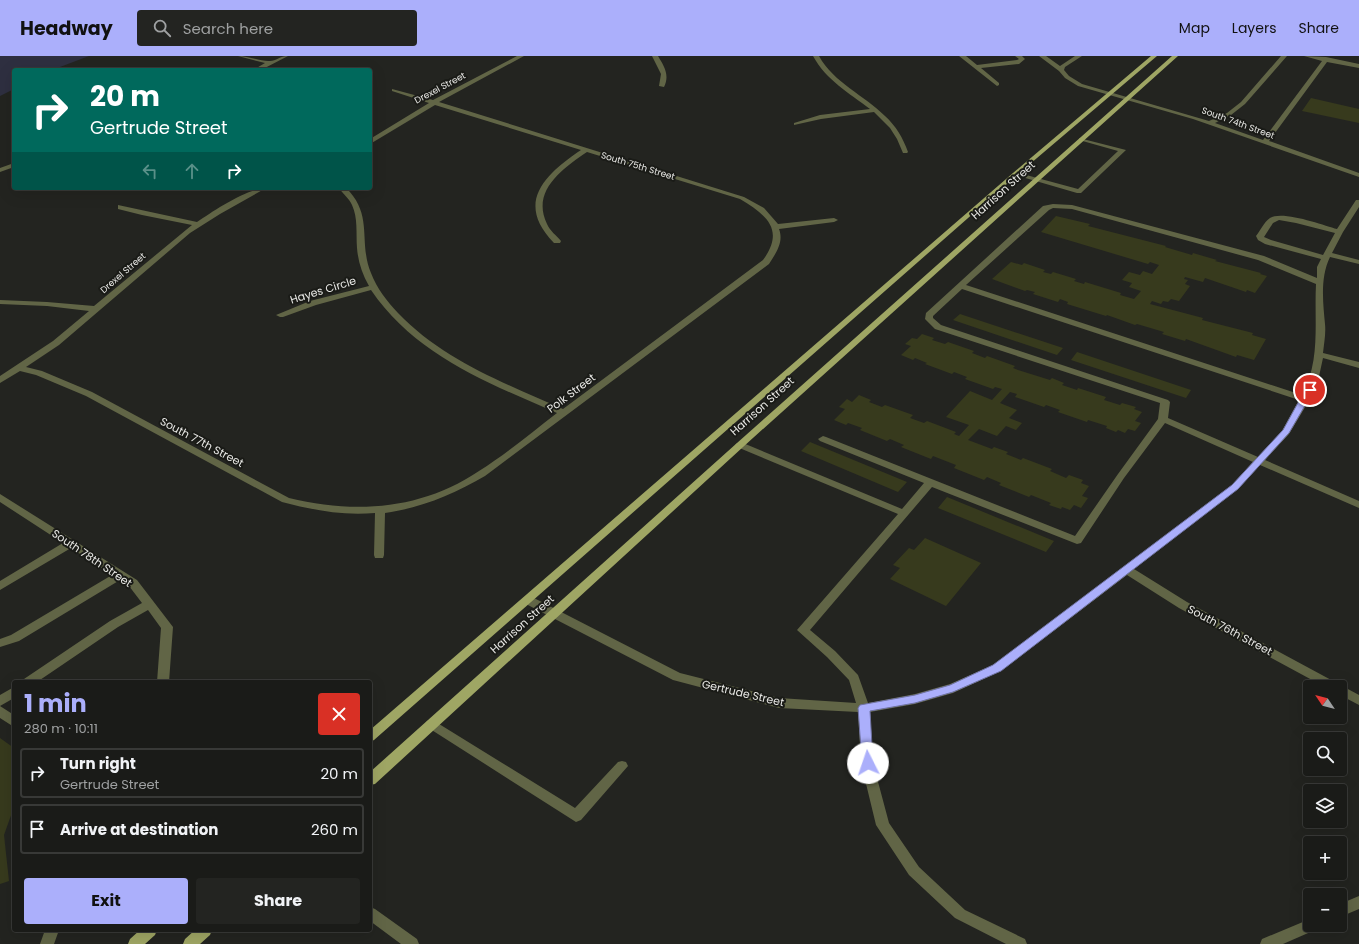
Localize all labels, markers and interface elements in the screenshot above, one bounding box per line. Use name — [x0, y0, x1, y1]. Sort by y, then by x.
search box — [137, 10, 417, 46]
text: Headway — [20, 15, 113, 42]
icon: search — [151, 17, 173, 39]
text: Search here — [183, 18, 273, 39]
text: Map — [1179, 18, 1210, 38]
text: Layers — [1232, 18, 1276, 38]
text: Share — [1298, 18, 1339, 38]
street label: Drexel Street — [412, 70, 468, 106]
text: 20 m — [90, 77, 160, 116]
icon: right — [24, 84, 76, 136]
street label: South 74th Street — [1200, 104, 1276, 142]
text: Gertrude Street — [90, 115, 228, 140]
street label: South 75th Street — [600, 149, 676, 183]
street label: Harrison Street — [968, 157, 1038, 223]
icon: left — [139, 160, 161, 182]
icon: ahead — [181, 160, 203, 182]
icon: right — [223, 160, 245, 182]
street label: Drexel Street — [98, 250, 148, 296]
street label: Hayes Circle — [288, 272, 358, 308]
street label: Polk Street — [543, 369, 599, 417]
street label: Harrison Street — [727, 373, 797, 439]
pin — [1293, 373, 1327, 407]
icon: arrive — [1299, 379, 1321, 401]
street label: South 77th Street — [157, 413, 247, 471]
street label: South 78th Street — [49, 525, 135, 591]
street label: Harrison Street — [487, 591, 557, 657]
street label: South 76th Street — [1185, 601, 1275, 659]
street label: Gertrude Street — [700, 676, 786, 710]
north arrow — [1303, 680, 1347, 724]
map controls — [1303, 680, 1347, 932]
text: 1 min — [24, 687, 87, 720]
button: close — [318, 693, 360, 735]
text: 280 m · 10:11 — [24, 719, 98, 738]
button: search — [1303, 732, 1347, 776]
position arrow — [847, 742, 889, 784]
text: Turn right — [60, 753, 136, 774]
icon: right — [26, 762, 48, 784]
text: 20 m — [320, 763, 358, 784]
text: Gertrude Street — [60, 775, 159, 794]
button: layers — [1303, 784, 1347, 828]
icon: arrive — [26, 818, 48, 840]
text: Arrive at destination — [60, 819, 218, 840]
text: 260 m — [311, 819, 358, 840]
button: + — [1303, 836, 1347, 880]
button: Exit — [24, 878, 188, 924]
button: Share — [196, 878, 360, 924]
button: − — [1303, 888, 1347, 932]

